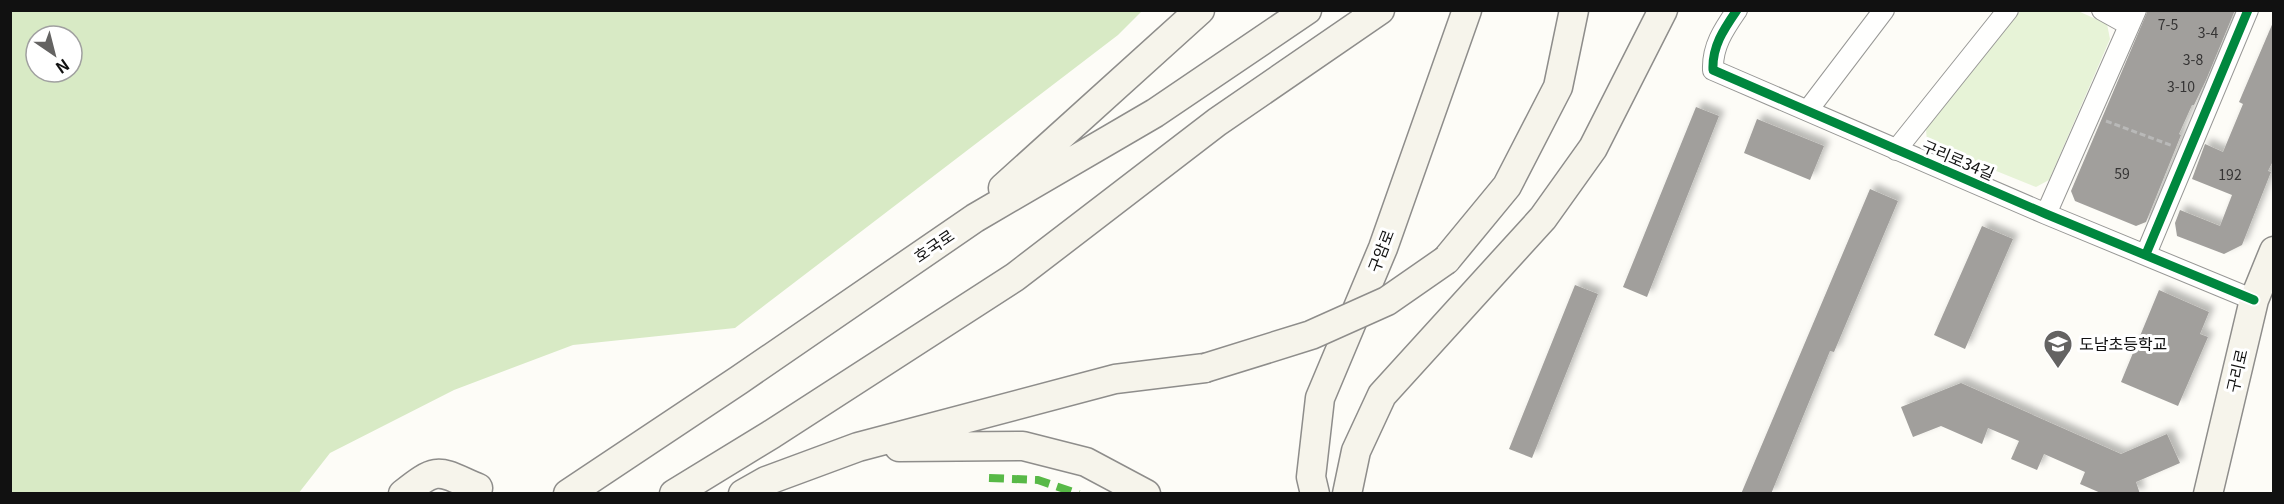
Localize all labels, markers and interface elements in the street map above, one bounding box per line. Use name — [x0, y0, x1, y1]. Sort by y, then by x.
house number: 7-5 — [2158, 14, 2178, 34]
house number: 3-4 — [2198, 22, 2218, 42]
north arrow — [24, 24, 84, 84]
house number: 3-8 — [2183, 49, 2203, 69]
text: N — [51, 54, 75, 80]
house number: 3-10 — [2167, 76, 2195, 96]
street label: 구리로34길 — [1918, 133, 1998, 185]
house number: 59 — [2114, 163, 2130, 183]
house number: 192 — [2218, 164, 2242, 184]
street label: 호국로 — [908, 223, 959, 267]
street label: 구암로 — [1361, 225, 1399, 276]
school or university icon: 도남초등학교 — [2042, 328, 2074, 370]
place label: 도남초등학교 — [2079, 331, 2167, 355]
street label: 구리로 — [2219, 346, 2253, 395]

